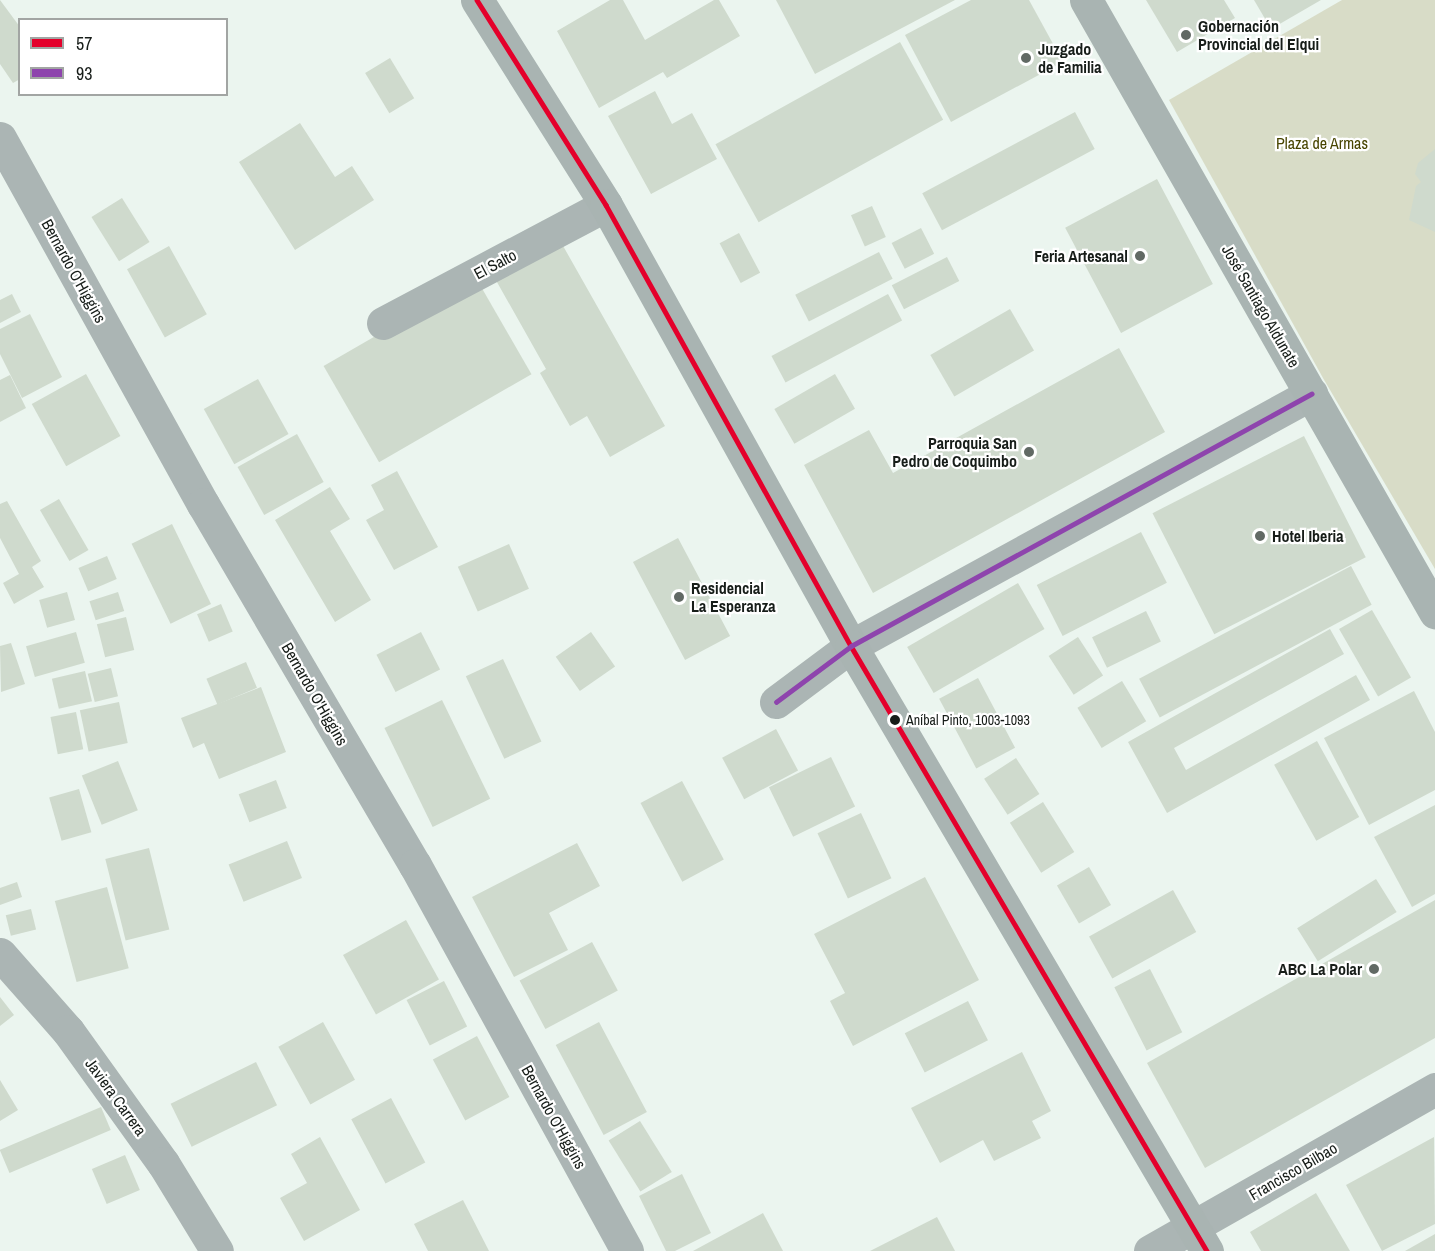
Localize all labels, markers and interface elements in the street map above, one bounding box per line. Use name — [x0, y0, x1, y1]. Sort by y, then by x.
place label: Gobernación Provincial del Elqui — [1198, 16, 1319, 54]
legend — [18, 18, 228, 96]
marker: Gobernación Provincial del Elqui — [1179, 28, 1193, 42]
text: 57 — [76, 31, 92, 56]
place label: Juzgado de Familia — [1038, 39, 1102, 77]
marker: Juzgado de Familia — [1019, 51, 1033, 65]
text: 93 — [76, 61, 92, 86]
park label: Plaza de Armas — [1276, 133, 1368, 153]
street label: Bernardo O'Higgins — [38, 216, 110, 326]
street label: José Santiago Aldunate — [1218, 241, 1304, 371]
street label: El Salto — [471, 245, 519, 283]
place label: Feria Artesanal — [1034, 246, 1128, 266]
marker: Feria Artesanal — [1133, 249, 1147, 263]
place label: Parroquia San Pedro de Coquimbo — [892, 433, 1017, 471]
marker: Parroquia San Pedro de Coquimbo — [1022, 445, 1036, 459]
place label: Hotel Iberia — [1272, 526, 1343, 546]
marker: Hotel Iberia — [1253, 529, 1267, 543]
place label: Residencial La Esperanza — [691, 578, 776, 616]
marker: Residencial La Esperanza — [672, 590, 686, 604]
street label: Bernardo O'Higgins — [278, 639, 352, 749]
place label: Aníbal Pinto, 1003-1093 — [906, 712, 1030, 728]
marker: Aníbal Pinto, 1003-1093 — [889, 714, 901, 726]
place label: ABC La Polar — [1278, 959, 1362, 979]
marker: ABC La Polar — [1367, 962, 1381, 976]
street label: Javiera Carrera — [81, 1054, 151, 1140]
street label: Bernardo O'Higgins — [518, 1062, 590, 1172]
street label: Francisco Bilbao — [1246, 1138, 1340, 1204]

